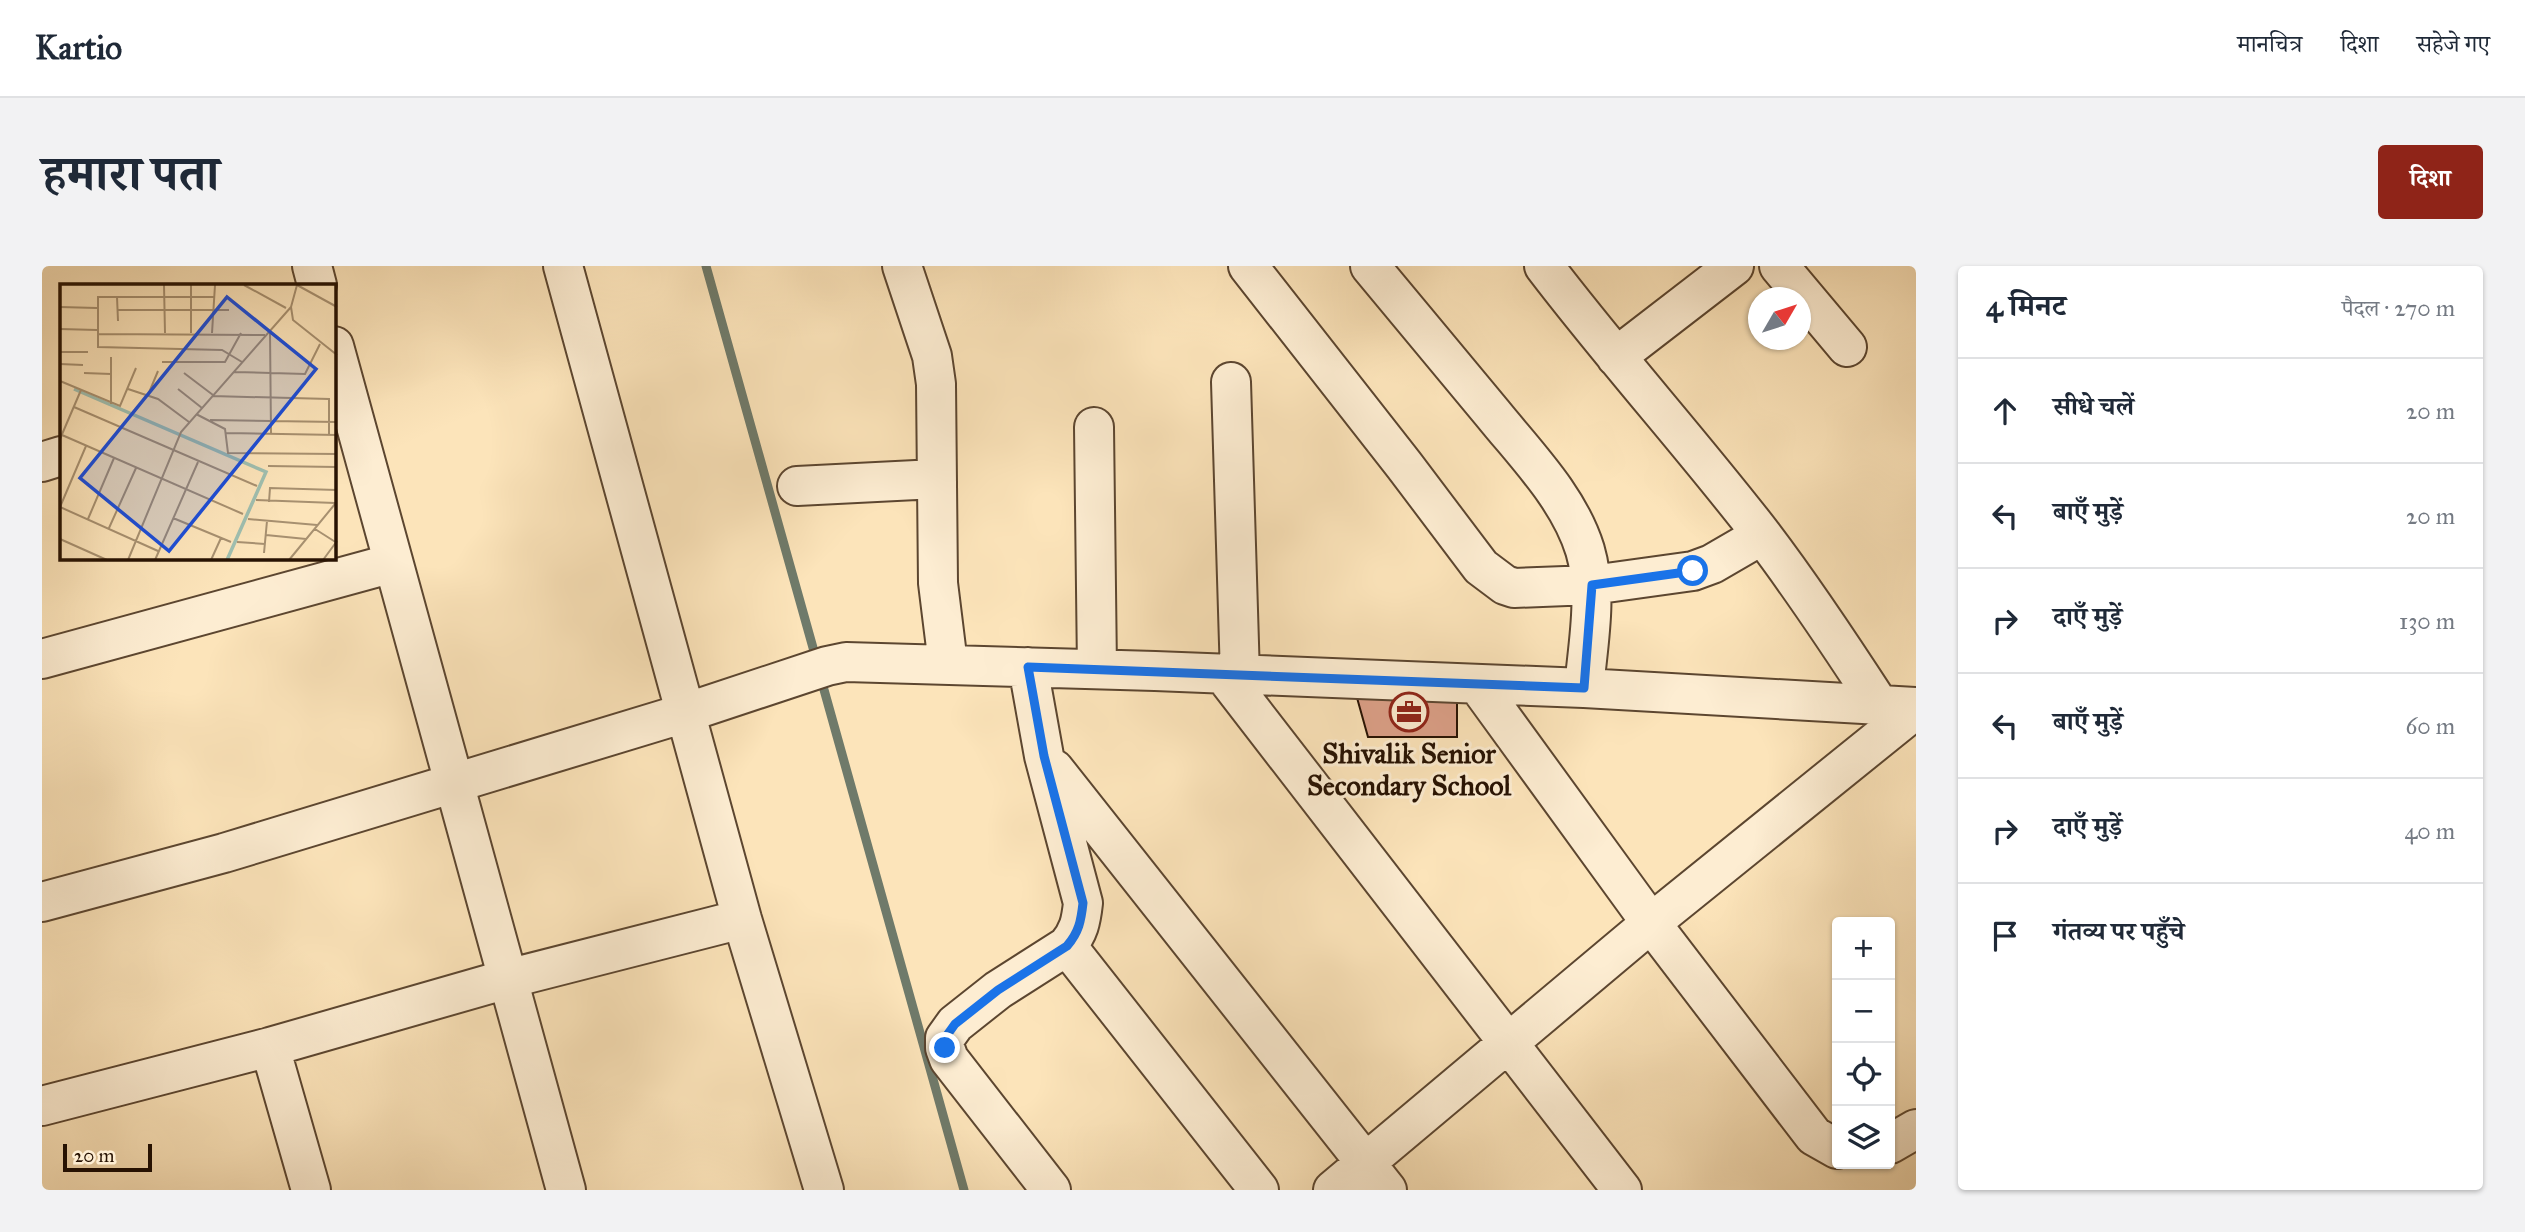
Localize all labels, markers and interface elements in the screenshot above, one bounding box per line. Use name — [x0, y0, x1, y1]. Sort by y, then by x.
text: Kartio — [35, 28, 122, 68]
text: मानचित्र — [2237, 29, 2302, 59]
text: दिशा — [2340, 29, 2379, 59]
text: सहेजे गए — [2417, 29, 2490, 59]
text: हमारा पता — [42, 144, 219, 203]
button: दिशा — [2378, 145, 2483, 219]
inset map — [60, 284, 336, 560]
north arrow — [1748, 287, 1811, 350]
text: 4 मिनट — [1986, 288, 2066, 324]
text: पैदल · 270 m — [2342, 294, 2455, 322]
text: सीधे चलें — [2053, 390, 2134, 422]
icon: ahead — [1986, 392, 2024, 430]
text: 20 m — [2406, 397, 2455, 425]
text: बाएँ मुड़ें — [2053, 495, 2123, 527]
icon: left — [1986, 497, 2024, 535]
text: 20 m — [2406, 502, 2455, 530]
route start — [1677, 555, 1708, 586]
text: दाएँ मुड़ें — [2053, 600, 2122, 632]
icon: right — [1986, 602, 2024, 640]
text: 130 m — [2399, 607, 2455, 635]
office icon: Shivalik Senior Secondary School — [1388, 691, 1430, 733]
text: बाएँ मुड़ें — [2053, 705, 2123, 737]
icon: left — [1986, 707, 2024, 745]
text: 60 m — [2406, 712, 2455, 740]
place label: Shivalik Senior Secondary School — [1307, 736, 1511, 803]
text: दाएँ मुड़ें — [2053, 810, 2122, 842]
icon: right — [1986, 812, 2024, 850]
text: 40 m — [2405, 817, 2455, 845]
text: गंतव्य पर पहुँचे — [2053, 915, 2184, 947]
map controls — [1832, 917, 1895, 1169]
button: + — [1832, 917, 1895, 980]
icon: arrive — [1986, 917, 2024, 955]
button: − — [1832, 980, 1895, 1043]
route end — [929, 1032, 960, 1063]
button: locate — [1832, 1043, 1895, 1106]
button: layers — [1832, 1106, 1895, 1169]
scale bar — [63, 1141, 152, 1173]
text: 20 m — [74, 1144, 115, 1167]

